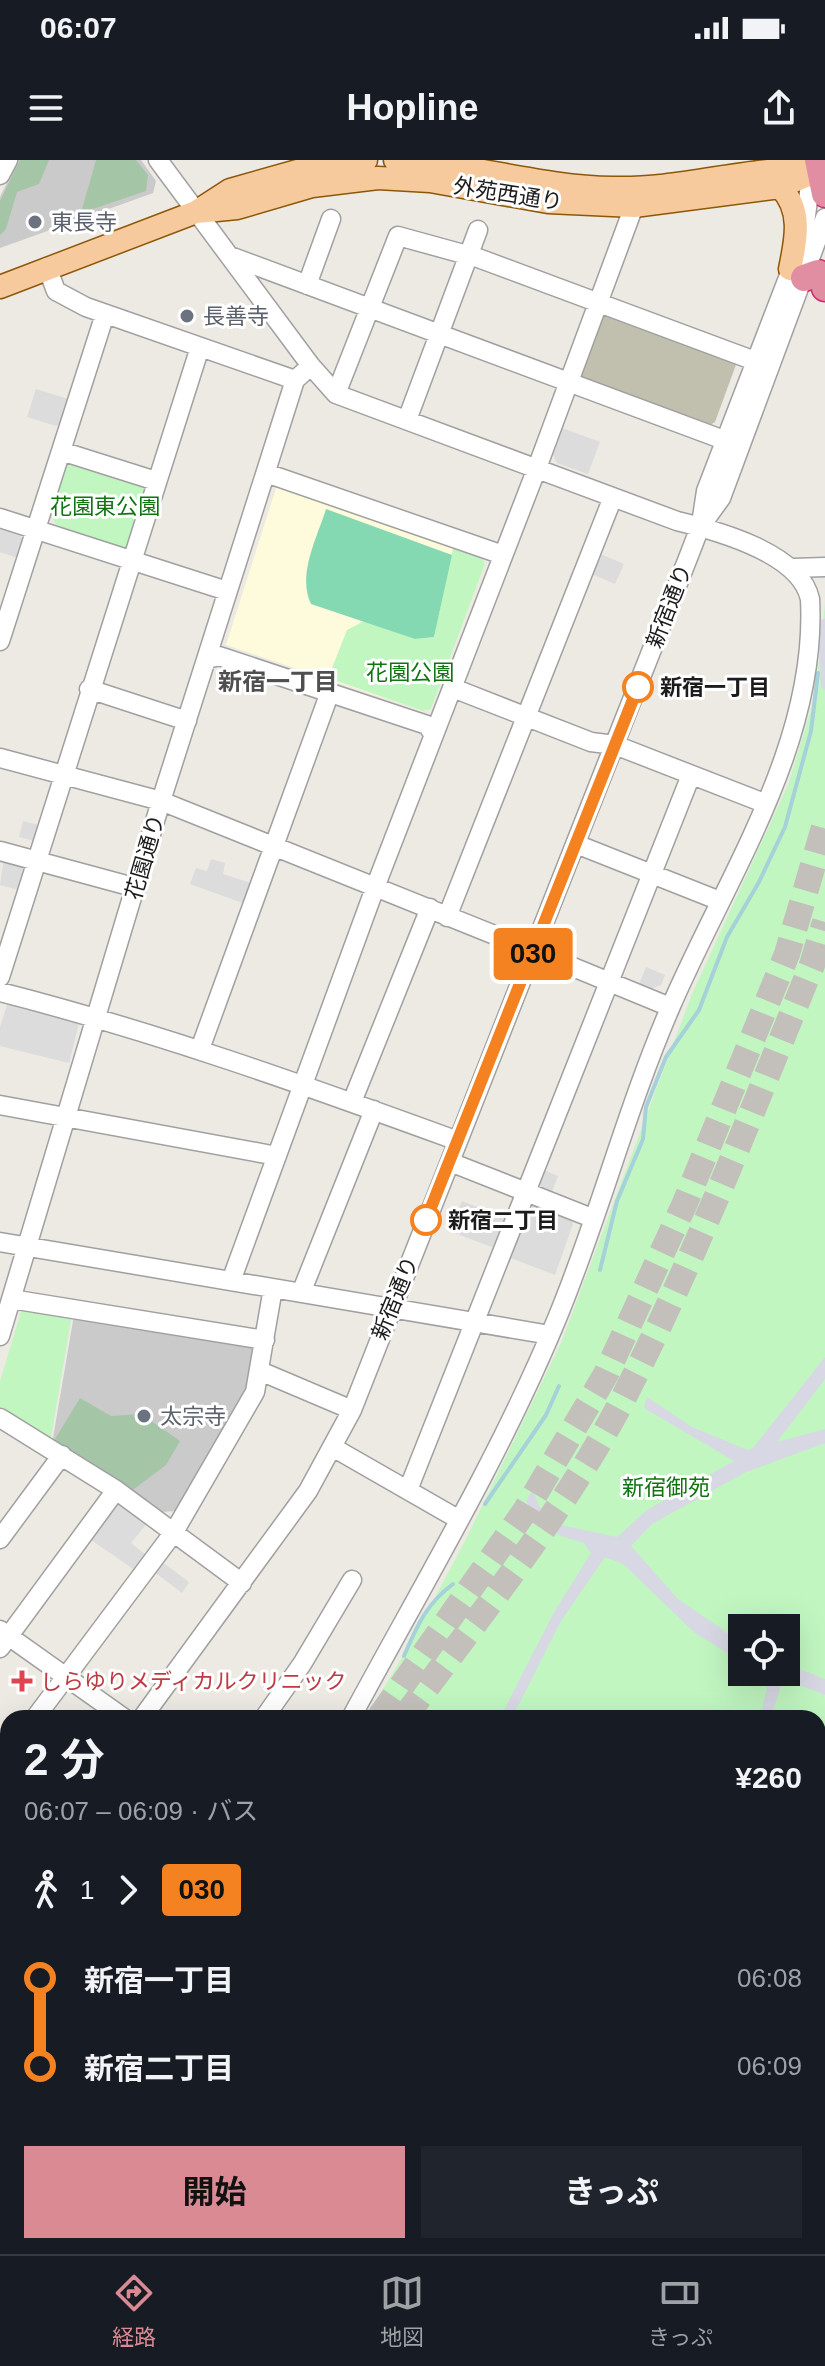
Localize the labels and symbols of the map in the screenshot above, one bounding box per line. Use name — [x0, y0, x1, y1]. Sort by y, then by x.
street label: 外苑西通り — [452, 173, 564, 215]
place label: 東長寺 — [51, 210, 117, 235]
marker: 東長寺 — [26, 213, 44, 231]
place label: 長善寺 — [203, 304, 269, 329]
marker: 長善寺 — [178, 307, 196, 325]
park label: 花園東公園 — [50, 494, 160, 519]
street label: 新宿通り — [642, 560, 696, 652]
park label: 花園公園 — [366, 660, 454, 685]
district label: 新宿一丁目 — [218, 668, 338, 695]
marker: 新宿一丁目 — [623, 672, 653, 702]
place label: 新宿一丁目 — [660, 675, 770, 700]
street label: 花園通り — [121, 811, 169, 903]
line badge: 030 — [487, 928, 579, 980]
marker: 新宿二丁目 — [411, 1205, 441, 1235]
place label: 新宿二丁目 — [448, 1208, 558, 1233]
street label: 新宿通り — [367, 1253, 423, 1343]
place label: 太宗寺 — [160, 1404, 226, 1429]
marker: 太宗寺 — [135, 1407, 153, 1425]
park label: 新宿御苑 — [622, 1475, 710, 1500]
place label: しらゆりメディカルクリニック — [40, 1669, 346, 1694]
marker: しらゆりメディカルクリニック — [11, 1670, 33, 1692]

